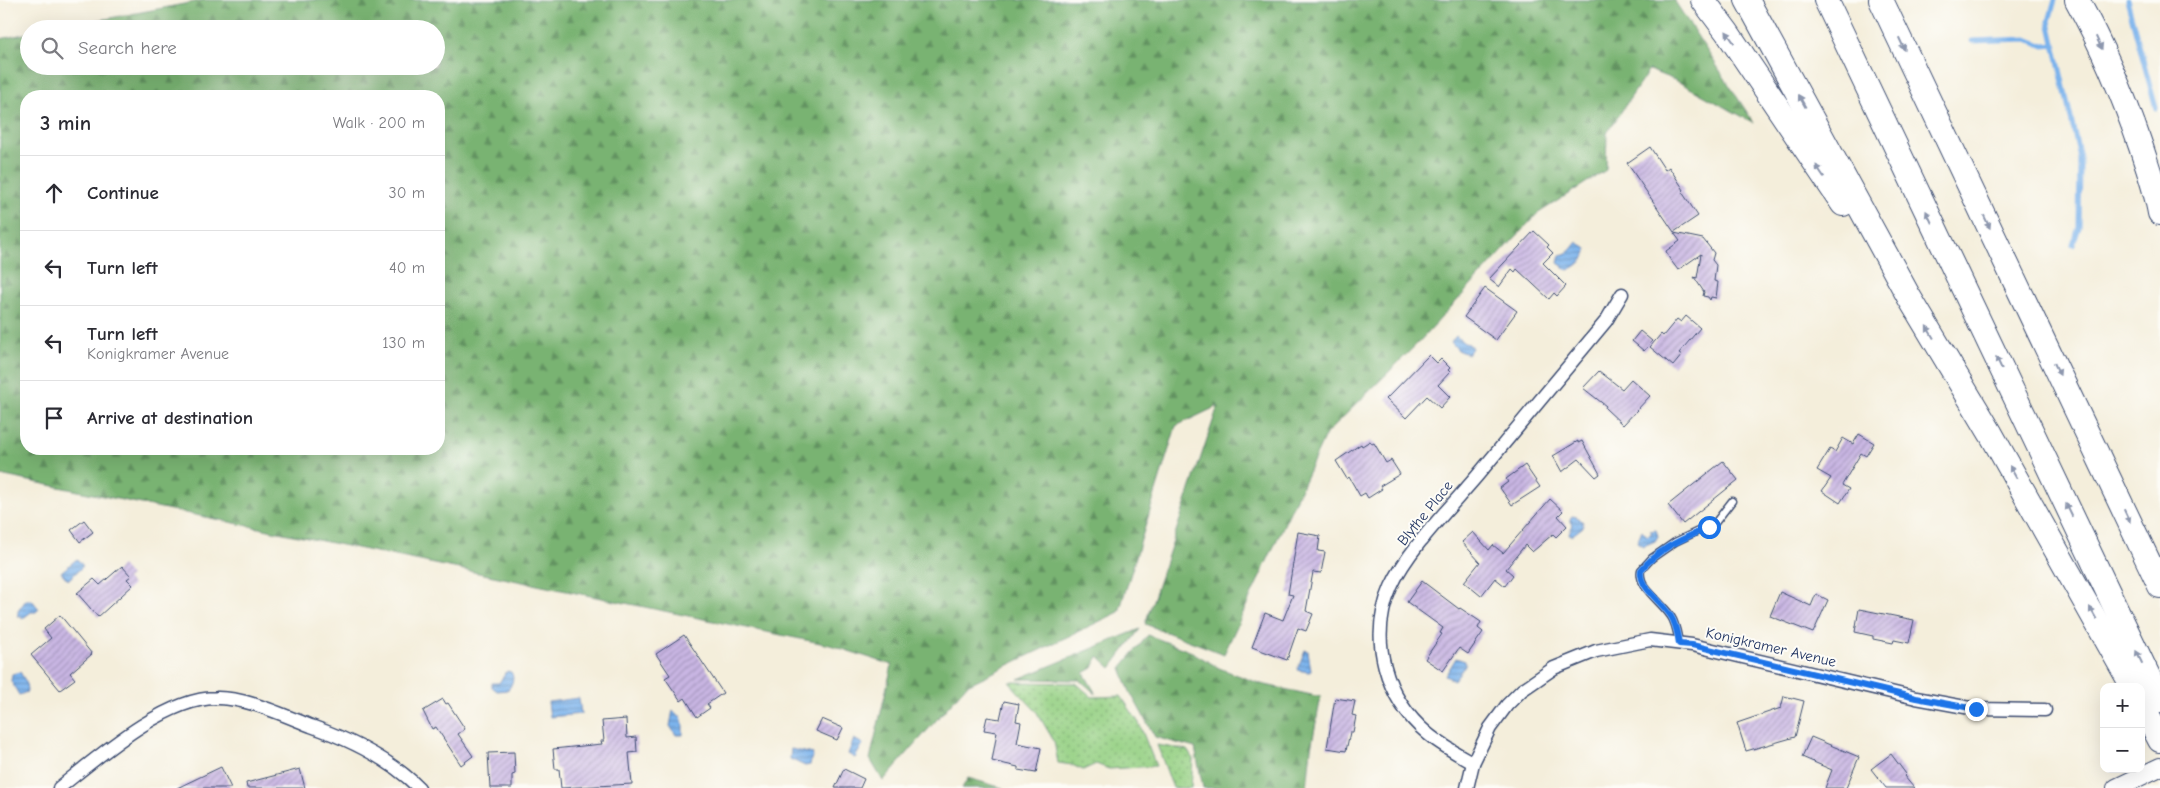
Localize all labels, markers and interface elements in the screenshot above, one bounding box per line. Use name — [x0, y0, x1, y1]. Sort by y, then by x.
search box — [20, 20, 445, 75]
one-way arrow — [1725, 30, 1735, 43]
icon: search — [38, 34, 66, 62]
one-way arrow — [2096, 36, 2104, 50]
text: Search here — [78, 37, 177, 59]
one-way arrow — [1898, 37, 1906, 51]
one-way arrow — [1798, 93, 1806, 108]
text: 3 min — [40, 111, 91, 135]
text: Walk · 200 m — [333, 114, 425, 132]
one-way arrow — [1816, 165, 1825, 178]
icon: ahead — [40, 179, 68, 207]
text: Continue — [87, 182, 159, 204]
text: 30 m — [389, 184, 425, 202]
one-way arrow — [1925, 210, 1933, 224]
one-way arrow — [1983, 215, 1991, 229]
icon: left — [40, 254, 68, 282]
text: Turn left — [87, 257, 158, 279]
text: 40 m — [389, 259, 425, 277]
text: Turn left — [87, 323, 158, 345]
one-way arrow — [1925, 325, 1934, 338]
icon: left — [40, 329, 68, 357]
text: 130 m — [382, 334, 425, 352]
text: Konigkramer Avenue — [87, 345, 229, 363]
one-way arrow — [1994, 356, 2003, 371]
one-way arrow — [2053, 362, 2061, 376]
icon: arrive — [40, 404, 68, 432]
text: Arrive at destination — [87, 407, 253, 429]
one-way arrow — [2008, 465, 2017, 478]
street label: Blythe Place — [1393, 477, 1457, 549]
one-way arrow — [2065, 503, 2073, 517]
one-way arrow — [2123, 509, 2131, 523]
route start — [1698, 516, 1721, 539]
one-way arrow — [2088, 607, 2097, 620]
street label: Konigkramer Avenue — [1704, 623, 1838, 671]
one-way arrow — [2135, 650, 2143, 664]
map controls — [2100, 683, 2145, 773]
button: + — [2100, 683, 2145, 728]
route end — [1965, 698, 1988, 721]
button: − — [2100, 728, 2145, 773]

